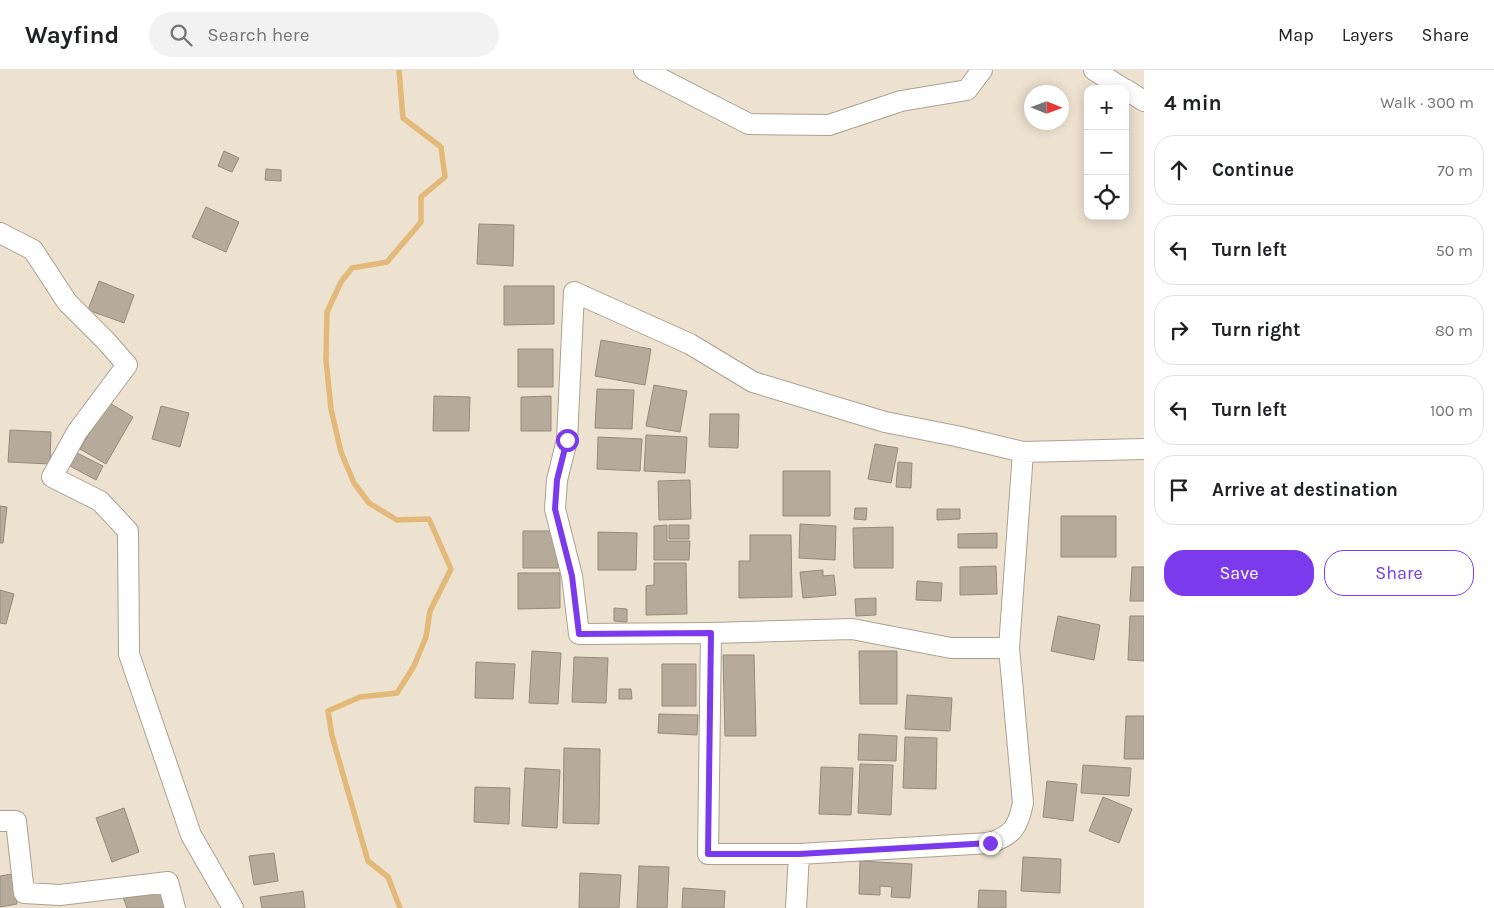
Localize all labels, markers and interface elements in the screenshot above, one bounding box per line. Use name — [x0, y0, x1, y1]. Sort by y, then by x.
search box — [149, 12, 499, 57]
text: Wayfind — [25, 21, 119, 49]
icon: search — [167, 21, 195, 49]
text: Search here — [207, 24, 309, 46]
text: Map — [1278, 24, 1314, 46]
text: Layers — [1342, 24, 1394, 46]
text: Share — [1422, 24, 1469, 46]
north arrow — [1024, 85, 1069, 130]
map controls — [1084, 85, 1129, 220]
button: + — [1084, 85, 1129, 130]
text: 4 min — [1164, 91, 1222, 115]
text: Walk · 300 m — [1380, 93, 1474, 112]
button: − — [1084, 130, 1129, 175]
icon: ahead — [1165, 156, 1193, 184]
text: Continue — [1212, 159, 1294, 181]
text: 70 m — [1437, 161, 1473, 180]
button: locate — [1084, 175, 1129, 220]
icon: left — [1165, 236, 1193, 264]
text: Turn left — [1212, 239, 1287, 261]
text: 50 m — [1436, 241, 1473, 260]
icon: right — [1165, 316, 1193, 344]
text: Turn right — [1212, 319, 1301, 341]
text: 80 m — [1435, 321, 1473, 340]
icon: left — [1165, 396, 1193, 424]
text: Turn left — [1212, 399, 1287, 421]
text: 100 m — [1430, 401, 1473, 420]
route start — [556, 429, 579, 452]
icon: arrive — [1165, 476, 1193, 504]
text: Arrive at destination — [1212, 479, 1398, 501]
button: Save — [1164, 550, 1314, 596]
button: Share — [1324, 550, 1474, 596]
route end — [979, 832, 1002, 855]

